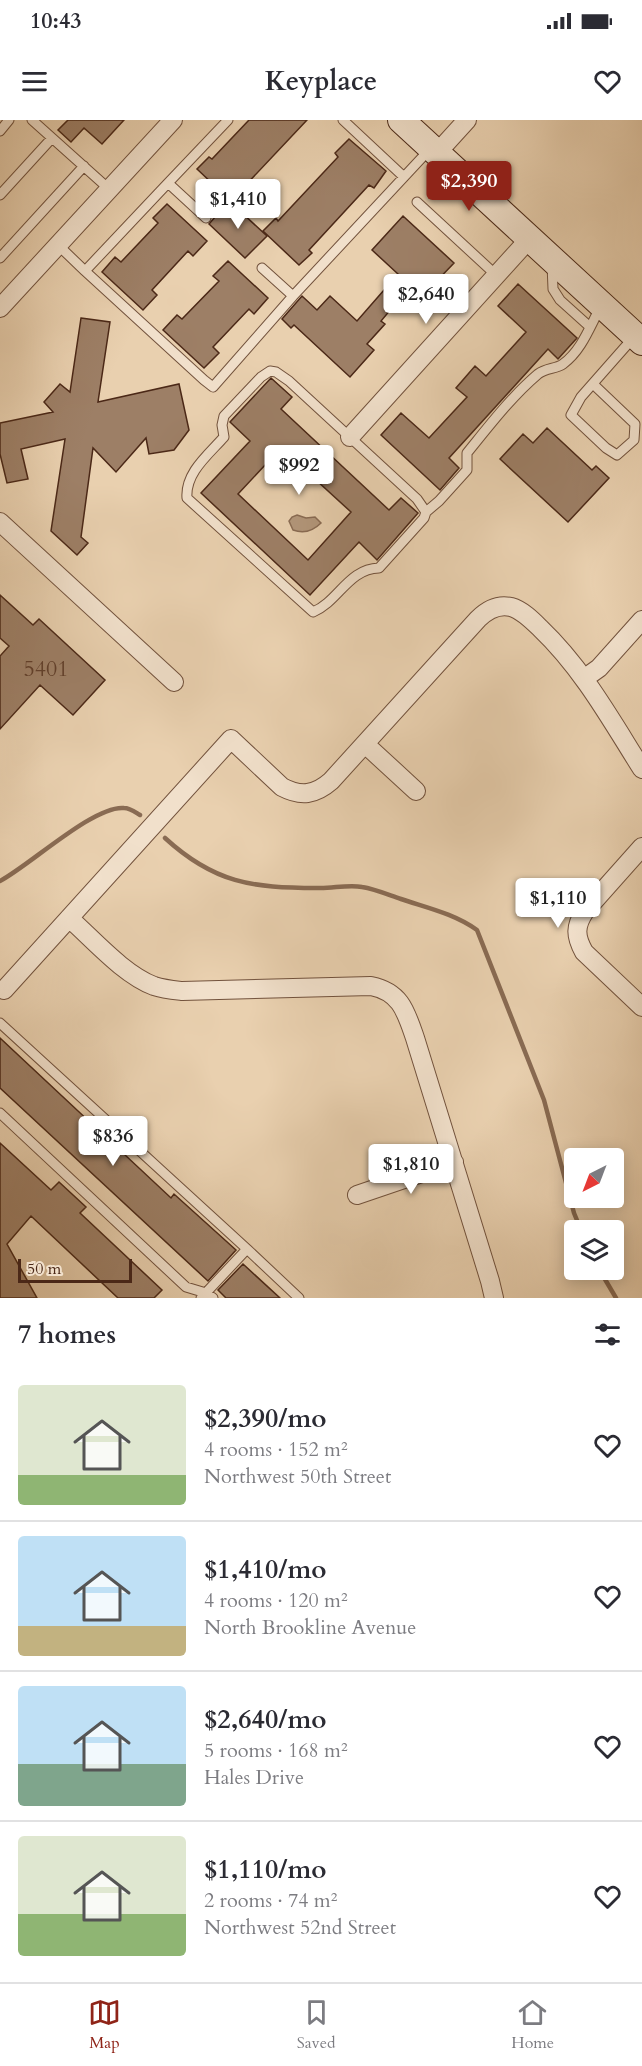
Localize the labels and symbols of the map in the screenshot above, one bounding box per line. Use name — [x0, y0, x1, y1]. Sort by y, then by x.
pin: $2,390 — [420, 161, 518, 212]
pin: $1,410 — [189, 179, 287, 230]
pin: $2,640 — [377, 274, 475, 325]
pin: $992 — [263, 445, 335, 496]
house number: 5401 — [23, 654, 69, 684]
pin: $1,110 — [509, 878, 607, 929]
pin: $836 — [77, 1116, 149, 1167]
pin: $1,810 — [362, 1144, 460, 1195]
north arrow — [564, 1148, 624, 1208]
scale bar — [18, 1256, 132, 1284]

